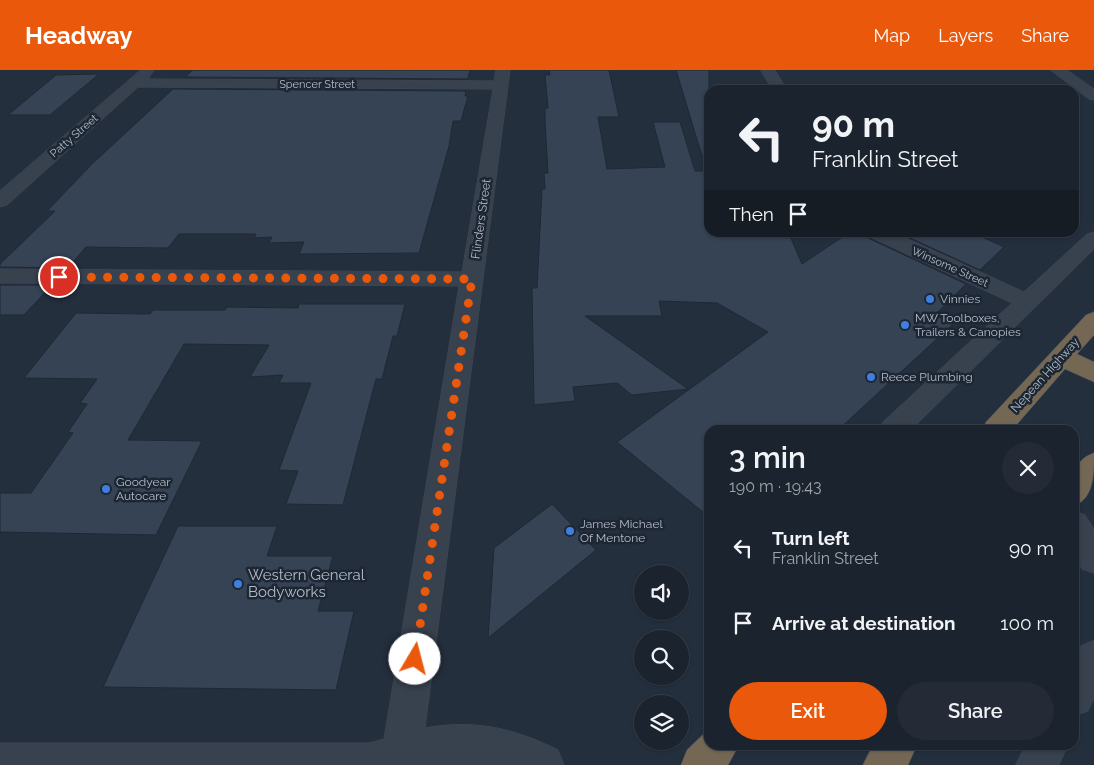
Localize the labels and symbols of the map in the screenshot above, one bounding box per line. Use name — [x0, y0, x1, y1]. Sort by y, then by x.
street label: Spencer Street — [279, 78, 355, 91]
street label: Patty Street — [47, 112, 101, 160]
street label: Flinders Street — [468, 178, 494, 260]
street label: Winsome Street — [910, 244, 990, 290]
pin — [38, 256, 80, 298]
place label: Vinnies — [940, 292, 980, 306]
marker: Vinnies — [924, 293, 936, 305]
place label: MW Toolboxes, Trailers & Canopies — [915, 311, 1021, 339]
marker: MW Toolboxes, Trailers & Canopies — [899, 319, 911, 331]
street label: Nepean Highway — [1008, 334, 1082, 415]
place label: Reece Plumbing — [881, 370, 973, 384]
marker: Reece Plumbing — [865, 371, 877, 383]
place label: Goodyear Autocare — [116, 475, 171, 503]
marker: Goodyear Autocare — [100, 483, 112, 495]
place label: James Michael Of Mentone — [580, 517, 663, 545]
marker: James Michael Of Mentone — [564, 525, 576, 537]
place label: Western General Bodyworks — [248, 566, 366, 601]
marker: Western General Bodyworks — [232, 578, 244, 590]
position arrow — [388, 632, 440, 684]

